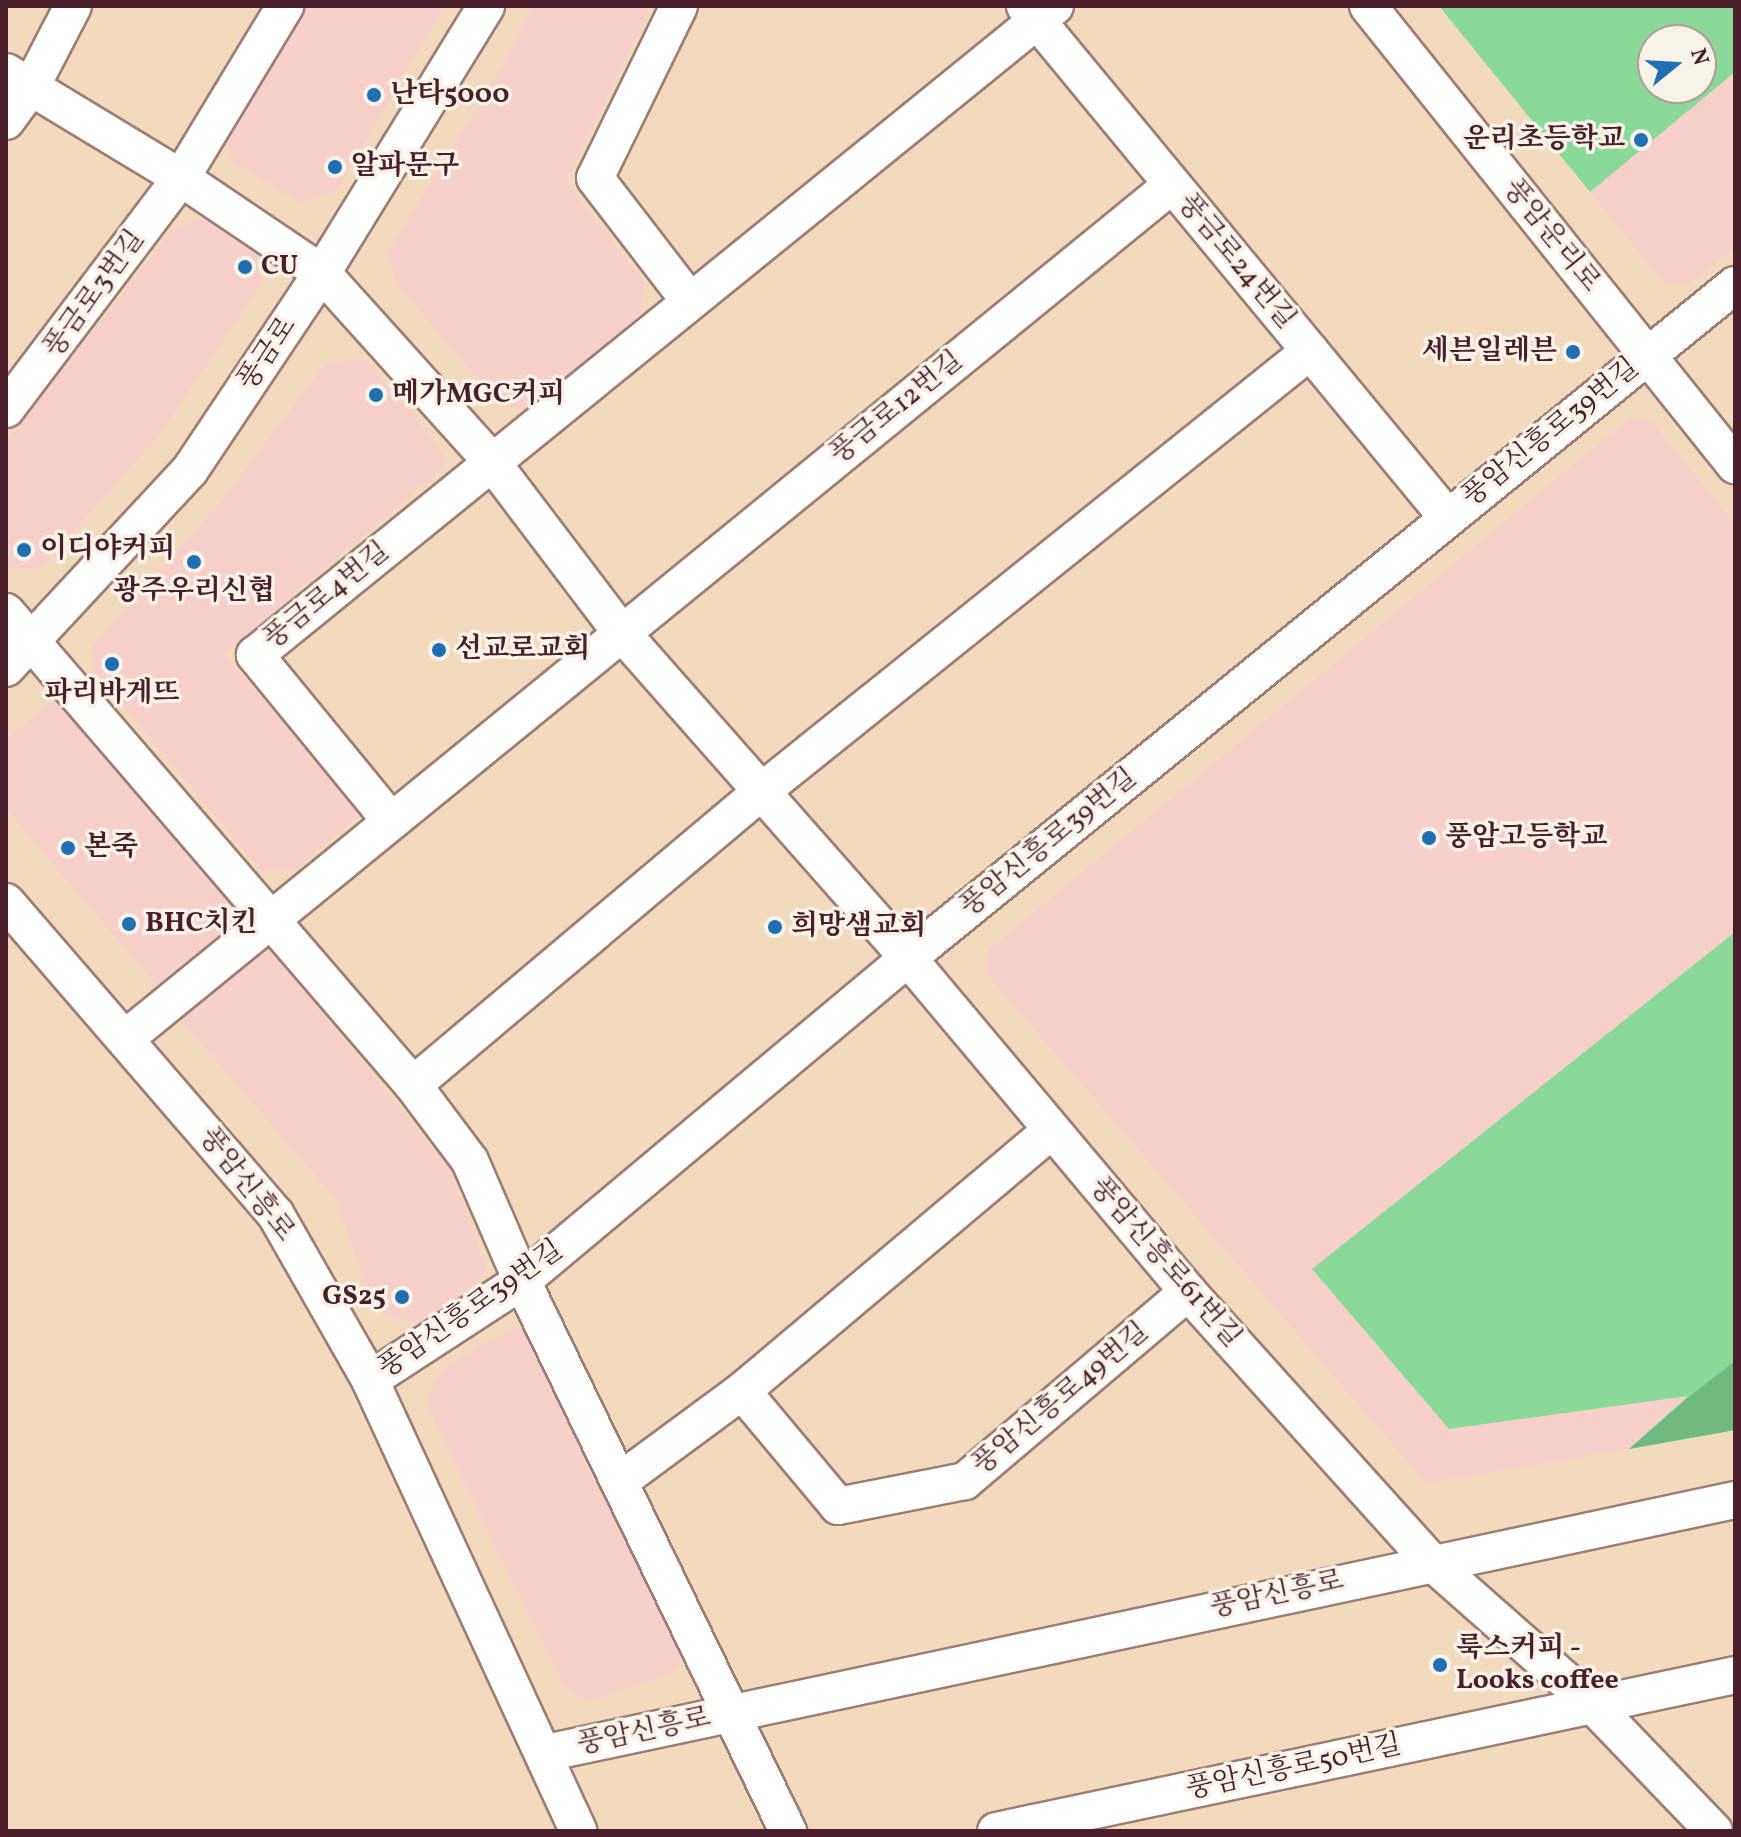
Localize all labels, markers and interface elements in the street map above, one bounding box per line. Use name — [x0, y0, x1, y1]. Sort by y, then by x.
north arrow — [1637, 24, 1717, 104]
text: N — [1681, 45, 1716, 69]
place label: 난타5000 — [390, 78, 510, 112]
marker: 난타5000 — [365, 86, 383, 104]
place label: 운리초등학교 — [1463, 123, 1625, 157]
marker: 운리초등학교 — [1632, 131, 1650, 149]
place label: 알파문구 — [351, 150, 459, 184]
marker: 알파문구 — [326, 158, 344, 176]
street label: 풍암운리로 — [1495, 173, 1607, 299]
street label: 풍금로24번길 — [1170, 188, 1302, 336]
street label: 풍금로3번길 — [37, 224, 153, 364]
place label: CU — [261, 250, 298, 284]
marker: CU — [236, 258, 254, 276]
street label: 풍금로 — [231, 311, 305, 397]
place label: 세븐일레븐 — [1422, 335, 1557, 369]
marker: 세븐일레븐 — [1564, 343, 1582, 361]
street label: 풍금로12번길 — [824, 344, 970, 472]
street label: 풍암신흥로39번길 — [1456, 351, 1646, 515]
place label: 메가MGC커피 — [392, 378, 565, 412]
marker: 메가MGC커피 — [367, 386, 385, 404]
place label: 이디야커피 — [40, 533, 175, 567]
street label: 풍금로4번길 — [257, 535, 397, 657]
marker: 이디야커피 — [15, 541, 33, 559]
marker: 광주우리신협 — [185, 553, 203, 571]
place label: 광주우리신협 — [113, 575, 275, 609]
place label: 선교로교회 — [455, 633, 590, 667]
marker: 선교로교회 — [430, 641, 448, 659]
marker: 파리바게뜨 — [103, 655, 121, 673]
place label: 파리바게뜨 — [44, 677, 180, 711]
street label: 풍암신흥로39번길 — [954, 761, 1144, 925]
place label: 풍암고등학교 — [1445, 821, 1607, 855]
marker: 풍암고등학교 — [1420, 829, 1438, 847]
place label: 본죽 — [84, 831, 138, 865]
marker: 본죽 — [59, 839, 77, 857]
place label: BHC치킨 — [145, 907, 258, 941]
place label: 희망샘교회 — [791, 910, 926, 944]
marker: BHC치킨 — [120, 915, 138, 933]
marker: 희망샘교회 — [766, 918, 784, 936]
street label: 풍암신흥로 — [191, 1121, 301, 1249]
street label: 풍암신흥로61번길 — [1082, 1171, 1248, 1355]
street label: 풍암신흥로39번길 — [372, 1234, 570, 1386]
place label: GS25 — [322, 1280, 386, 1314]
marker: GS25 — [393, 1288, 411, 1306]
street label: 풍암신흥로49번길 — [966, 1316, 1156, 1482]
street label: 풍암신흥로 — [1207, 1565, 1347, 1625]
place label: 룩스커피 - Looks coffee — [1456, 1632, 1619, 1698]
marker: 룩스커피 - Looks coffee — [1431, 1656, 1449, 1674]
street label: 풍암신흥로 — [574, 1702, 714, 1762]
street label: 풍암신흥로50번길 — [1183, 1729, 1405, 1807]

